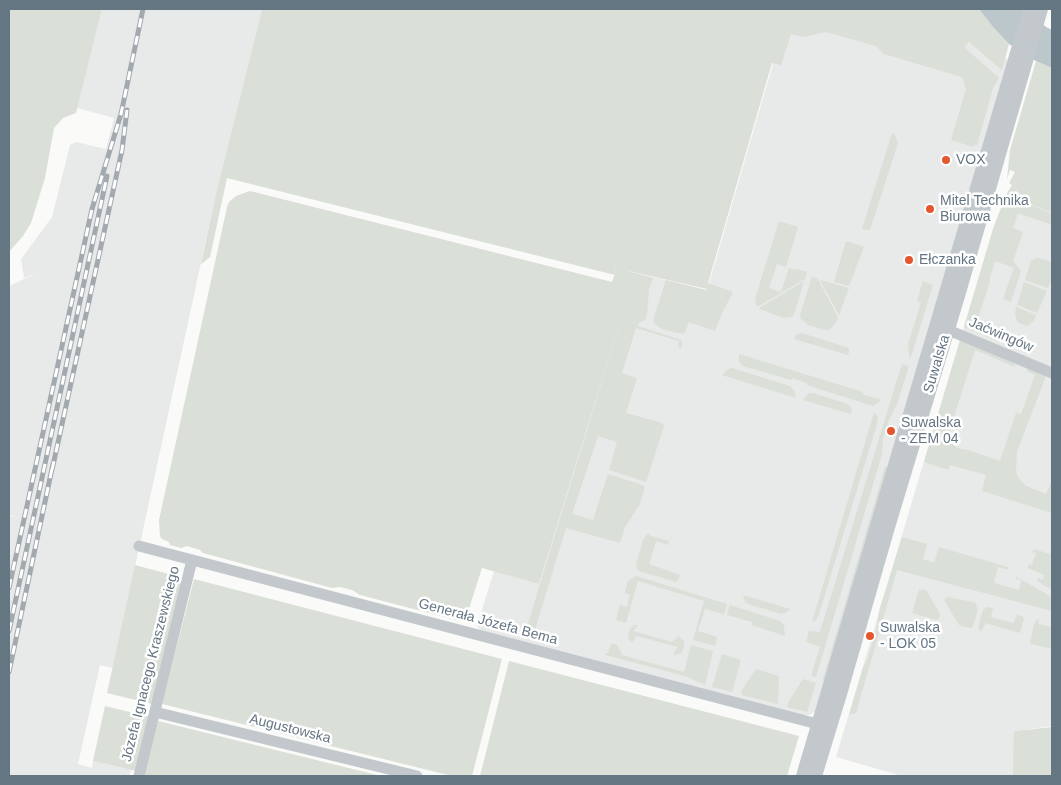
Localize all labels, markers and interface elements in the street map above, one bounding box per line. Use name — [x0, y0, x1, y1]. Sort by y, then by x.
place label: VOX — [956, 152, 986, 168]
marker: VOX — [940, 154, 952, 166]
place label: Mitel Technika Biurowa — [940, 193, 1029, 226]
marker: Mitel Technika Biurowa — [924, 203, 936, 215]
place label: Ełczanka — [919, 252, 976, 268]
marker: Ełczanka — [903, 254, 915, 266]
street label: Jaćwingów — [966, 314, 1036, 356]
street label: Suwalska — [920, 333, 954, 395]
place label: Suwalska - ZEM 04 — [901, 415, 961, 448]
marker: Suwalska - ZEM 04 — [885, 425, 897, 437]
street label: Józefa Ignacego Kraszewskiego — [119, 565, 183, 763]
street label: Generała Józefa Bema — [417, 595, 559, 649]
place label: Suwalska - LOK 05 — [880, 620, 940, 652]
marker: Suwalska - LOK 05 — [864, 630, 876, 642]
street label: Augustowska — [248, 711, 332, 747]

